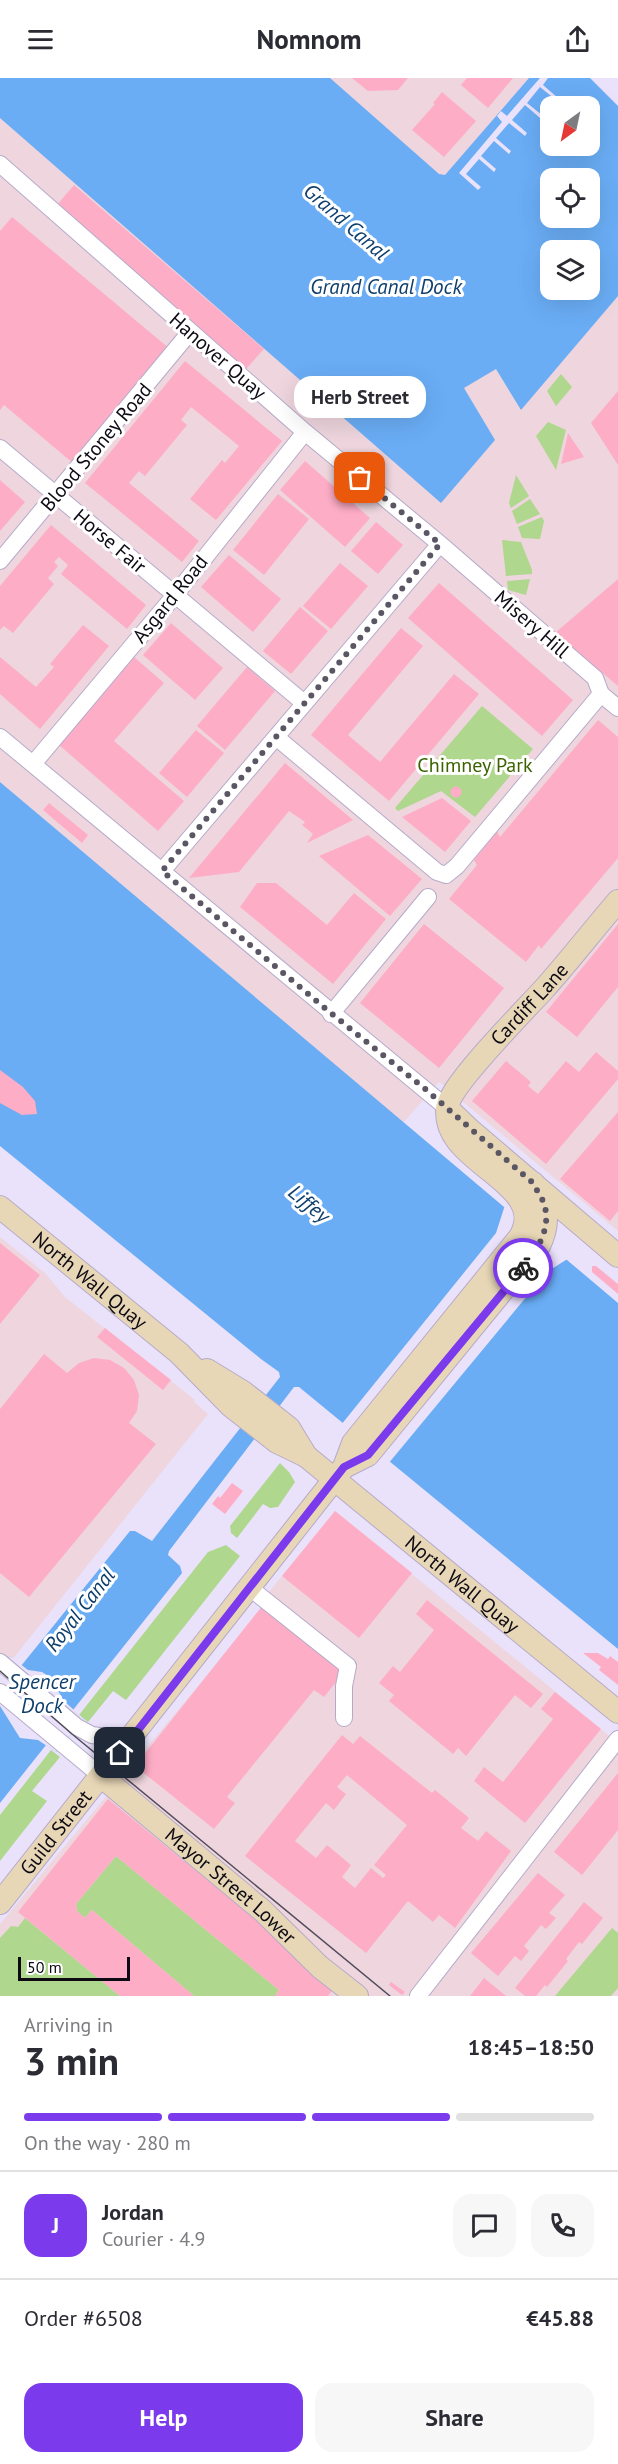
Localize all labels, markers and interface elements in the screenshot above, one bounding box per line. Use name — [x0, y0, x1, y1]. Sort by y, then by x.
text: Nomnom — [257, 22, 361, 56]
icon: menu — [24, 23, 57, 56]
icon: share — [561, 23, 594, 56]
north arrow — [540, 96, 600, 156]
map controls — [540, 96, 600, 300]
button: locate — [540, 168, 600, 228]
water label: Grand Canal — [298, 177, 395, 266]
button: layers — [540, 240, 600, 300]
water label: Grand Canal Dock — [310, 273, 463, 300]
street label: Hanover Quay — [164, 307, 272, 406]
callout: Herb Street — [294, 376, 426, 418]
street label: Blood Stoney Road — [35, 377, 157, 517]
text: Herb Street — [311, 384, 409, 410]
pin — [334, 452, 385, 503]
icon: bag — [343, 461, 376, 494]
street label: Horse Fair — [68, 503, 152, 579]
street label: Asgard Road — [127, 550, 213, 648]
street label: Misery Hill — [489, 584, 575, 664]
park label: Chimney Park — [417, 752, 533, 778]
street label: Cardiff Lane — [485, 958, 574, 1051]
water label: Liffey — [283, 1178, 337, 1230]
street label: North Wall Quay — [27, 1226, 153, 1335]
courier — [493, 1238, 553, 1298]
icon: bike — [507, 1252, 540, 1285]
street label: North Wall Quay — [400, 1530, 525, 1639]
water label: Royal Canal — [38, 1562, 121, 1657]
water label: Spencer Dock — [9, 1668, 78, 1719]
pin — [94, 1727, 145, 1778]
icon: home — [103, 1736, 136, 1769]
street label: Guild Street — [14, 1784, 98, 1880]
street label: Mayor Street Lower — [160, 1822, 302, 1950]
scale bar — [18, 1954, 130, 1982]
text: 50 m — [27, 1957, 62, 1977]
text: Arriving in — [24, 2012, 113, 2038]
text: 18:45–18:50 — [468, 2033, 594, 2061]
text: 3 min — [24, 2035, 119, 2086]
text: On the way · 280 m — [24, 2130, 191, 2156]
button: chat — [453, 2194, 516, 2257]
button: phone — [531, 2194, 594, 2257]
text: Jordan — [102, 2198, 164, 2226]
text: J — [52, 2211, 59, 2239]
text: Courier · 4.9 — [102, 2226, 205, 2252]
text: Order #6508 — [24, 2304, 143, 2332]
text: €45.88 — [526, 2304, 594, 2332]
button: Help — [24, 2383, 303, 2452]
button: Share — [315, 2383, 594, 2452]

